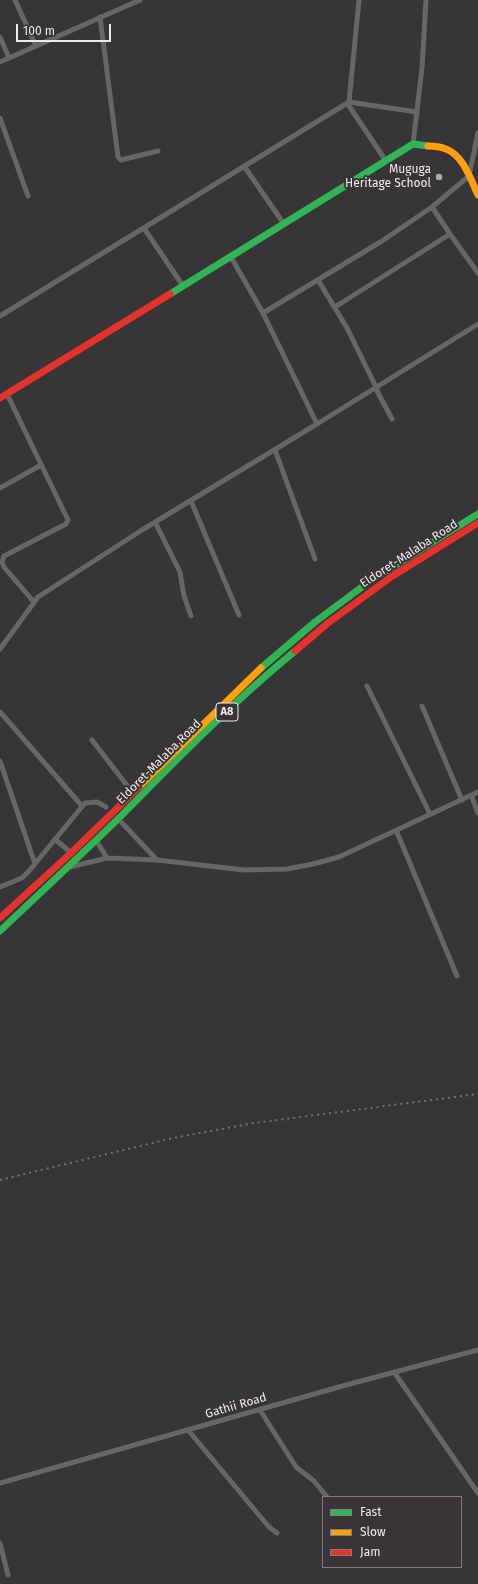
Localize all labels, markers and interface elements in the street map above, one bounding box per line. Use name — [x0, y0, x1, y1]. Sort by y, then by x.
scale bar — [18, 16, 113, 42]
text: 100 m — [23, 24, 55, 38]
place label: Muguga Heritage School — [345, 163, 431, 191]
marker: Muguga Heritage School — [434, 172, 444, 182]
street label: Eldoret-Malaba Road — [357, 517, 461, 591]
road number: A8 — [216, 703, 238, 721]
street label: Eldoret-Malaba Road — [114, 717, 204, 807]
street label: Gathii Road — [204, 1390, 268, 1422]
legend — [322, 1496, 462, 1568]
text: Fast — [360, 1505, 382, 1519]
text: Slow — [360, 1525, 386, 1539]
text: Jam — [360, 1545, 380, 1559]

